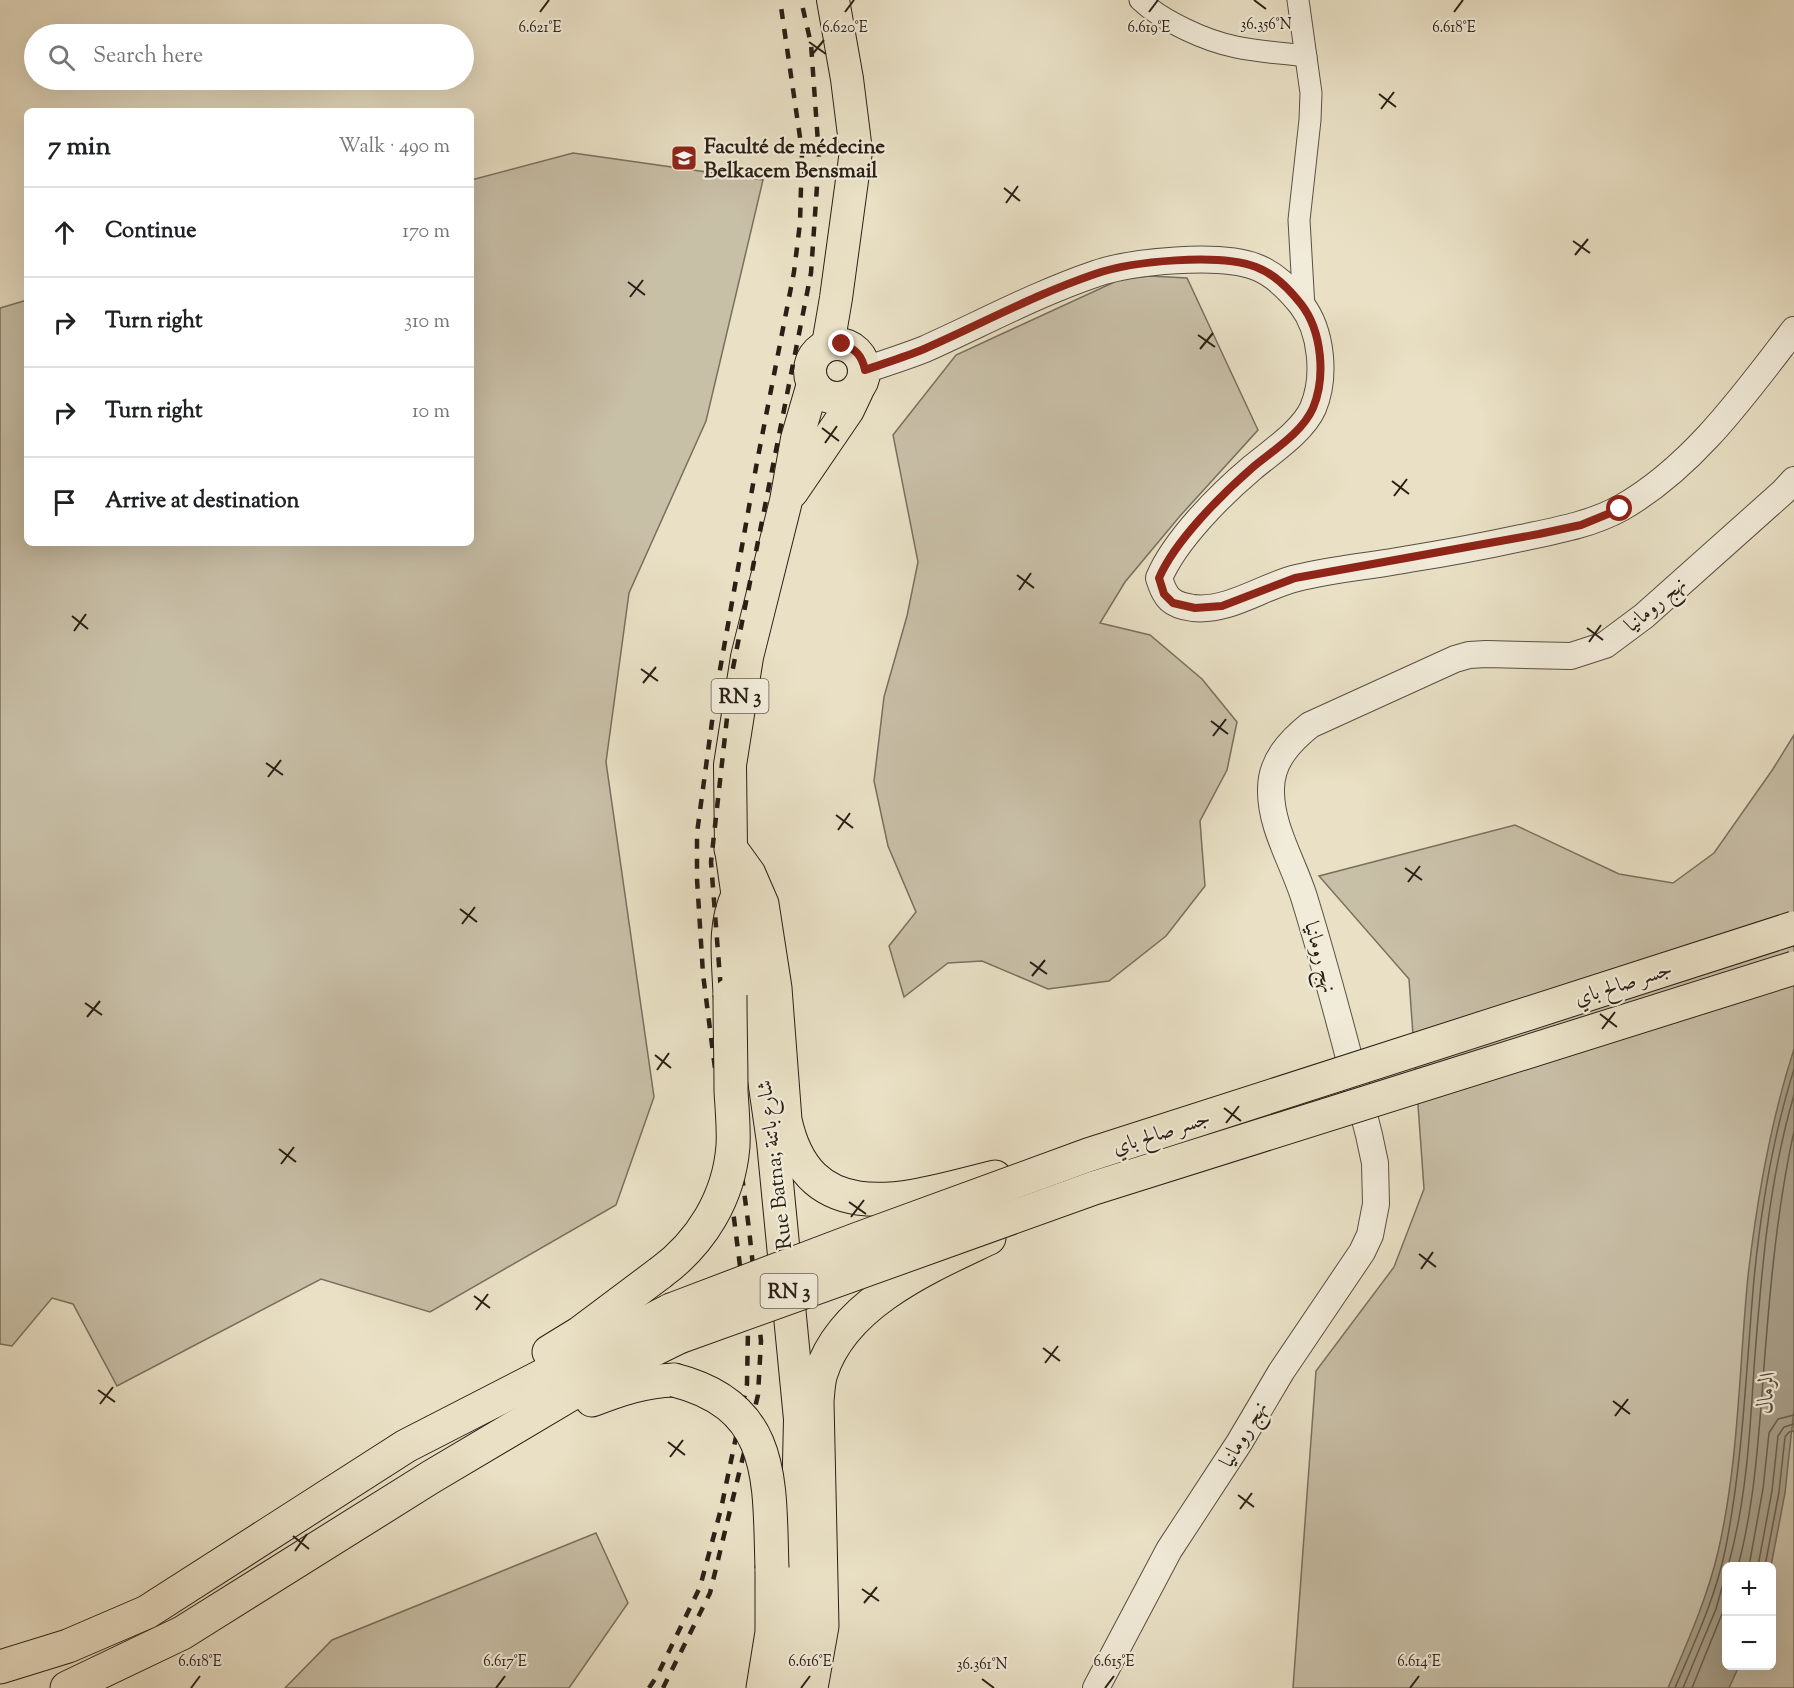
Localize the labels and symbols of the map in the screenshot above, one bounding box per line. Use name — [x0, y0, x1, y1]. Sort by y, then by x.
text: 36.356°N — [1240, 15, 1292, 36]
text: 6.621°E — [518, 18, 562, 39]
text: 6.620°E — [822, 18, 868, 39]
text: 6.619°E — [1128, 18, 1170, 39]
text: 6.618°E — [1432, 18, 1476, 39]
place label: Faculté de médecine Belkacem Bensmail — [704, 133, 885, 187]
school or university icon: Faculté de médecine Belkacem Bensmail — [669, 143, 699, 173]
route end — [828, 330, 854, 356]
route start — [1606, 495, 1632, 521]
street label: نهج رومانيا — [1619, 571, 1695, 642]
road number: RN 3 — [712, 679, 768, 713]
street label: نهج رومانيا — [1293, 918, 1343, 997]
street label: جسر صالح باي — [1571, 955, 1677, 1016]
street label: Rue Batna; شارع باتنة — [751, 1078, 802, 1251]
street label: جسر صالح باي — [1109, 1104, 1215, 1165]
road number: RN 3 — [760, 1274, 818, 1308]
water label: الرمال — [1750, 1370, 1786, 1415]
street label: نهج رومانيا — [1213, 1396, 1278, 1475]
text: 6.618°E — [178, 1652, 222, 1673]
text: 6.617°E — [483, 1652, 527, 1673]
text: 6.616°E — [788, 1652, 832, 1673]
text: 6.615°E — [1093, 1652, 1135, 1673]
text: 6.614°E — [1397, 1652, 1441, 1673]
text: 36.361°N — [956, 1655, 1008, 1676]

